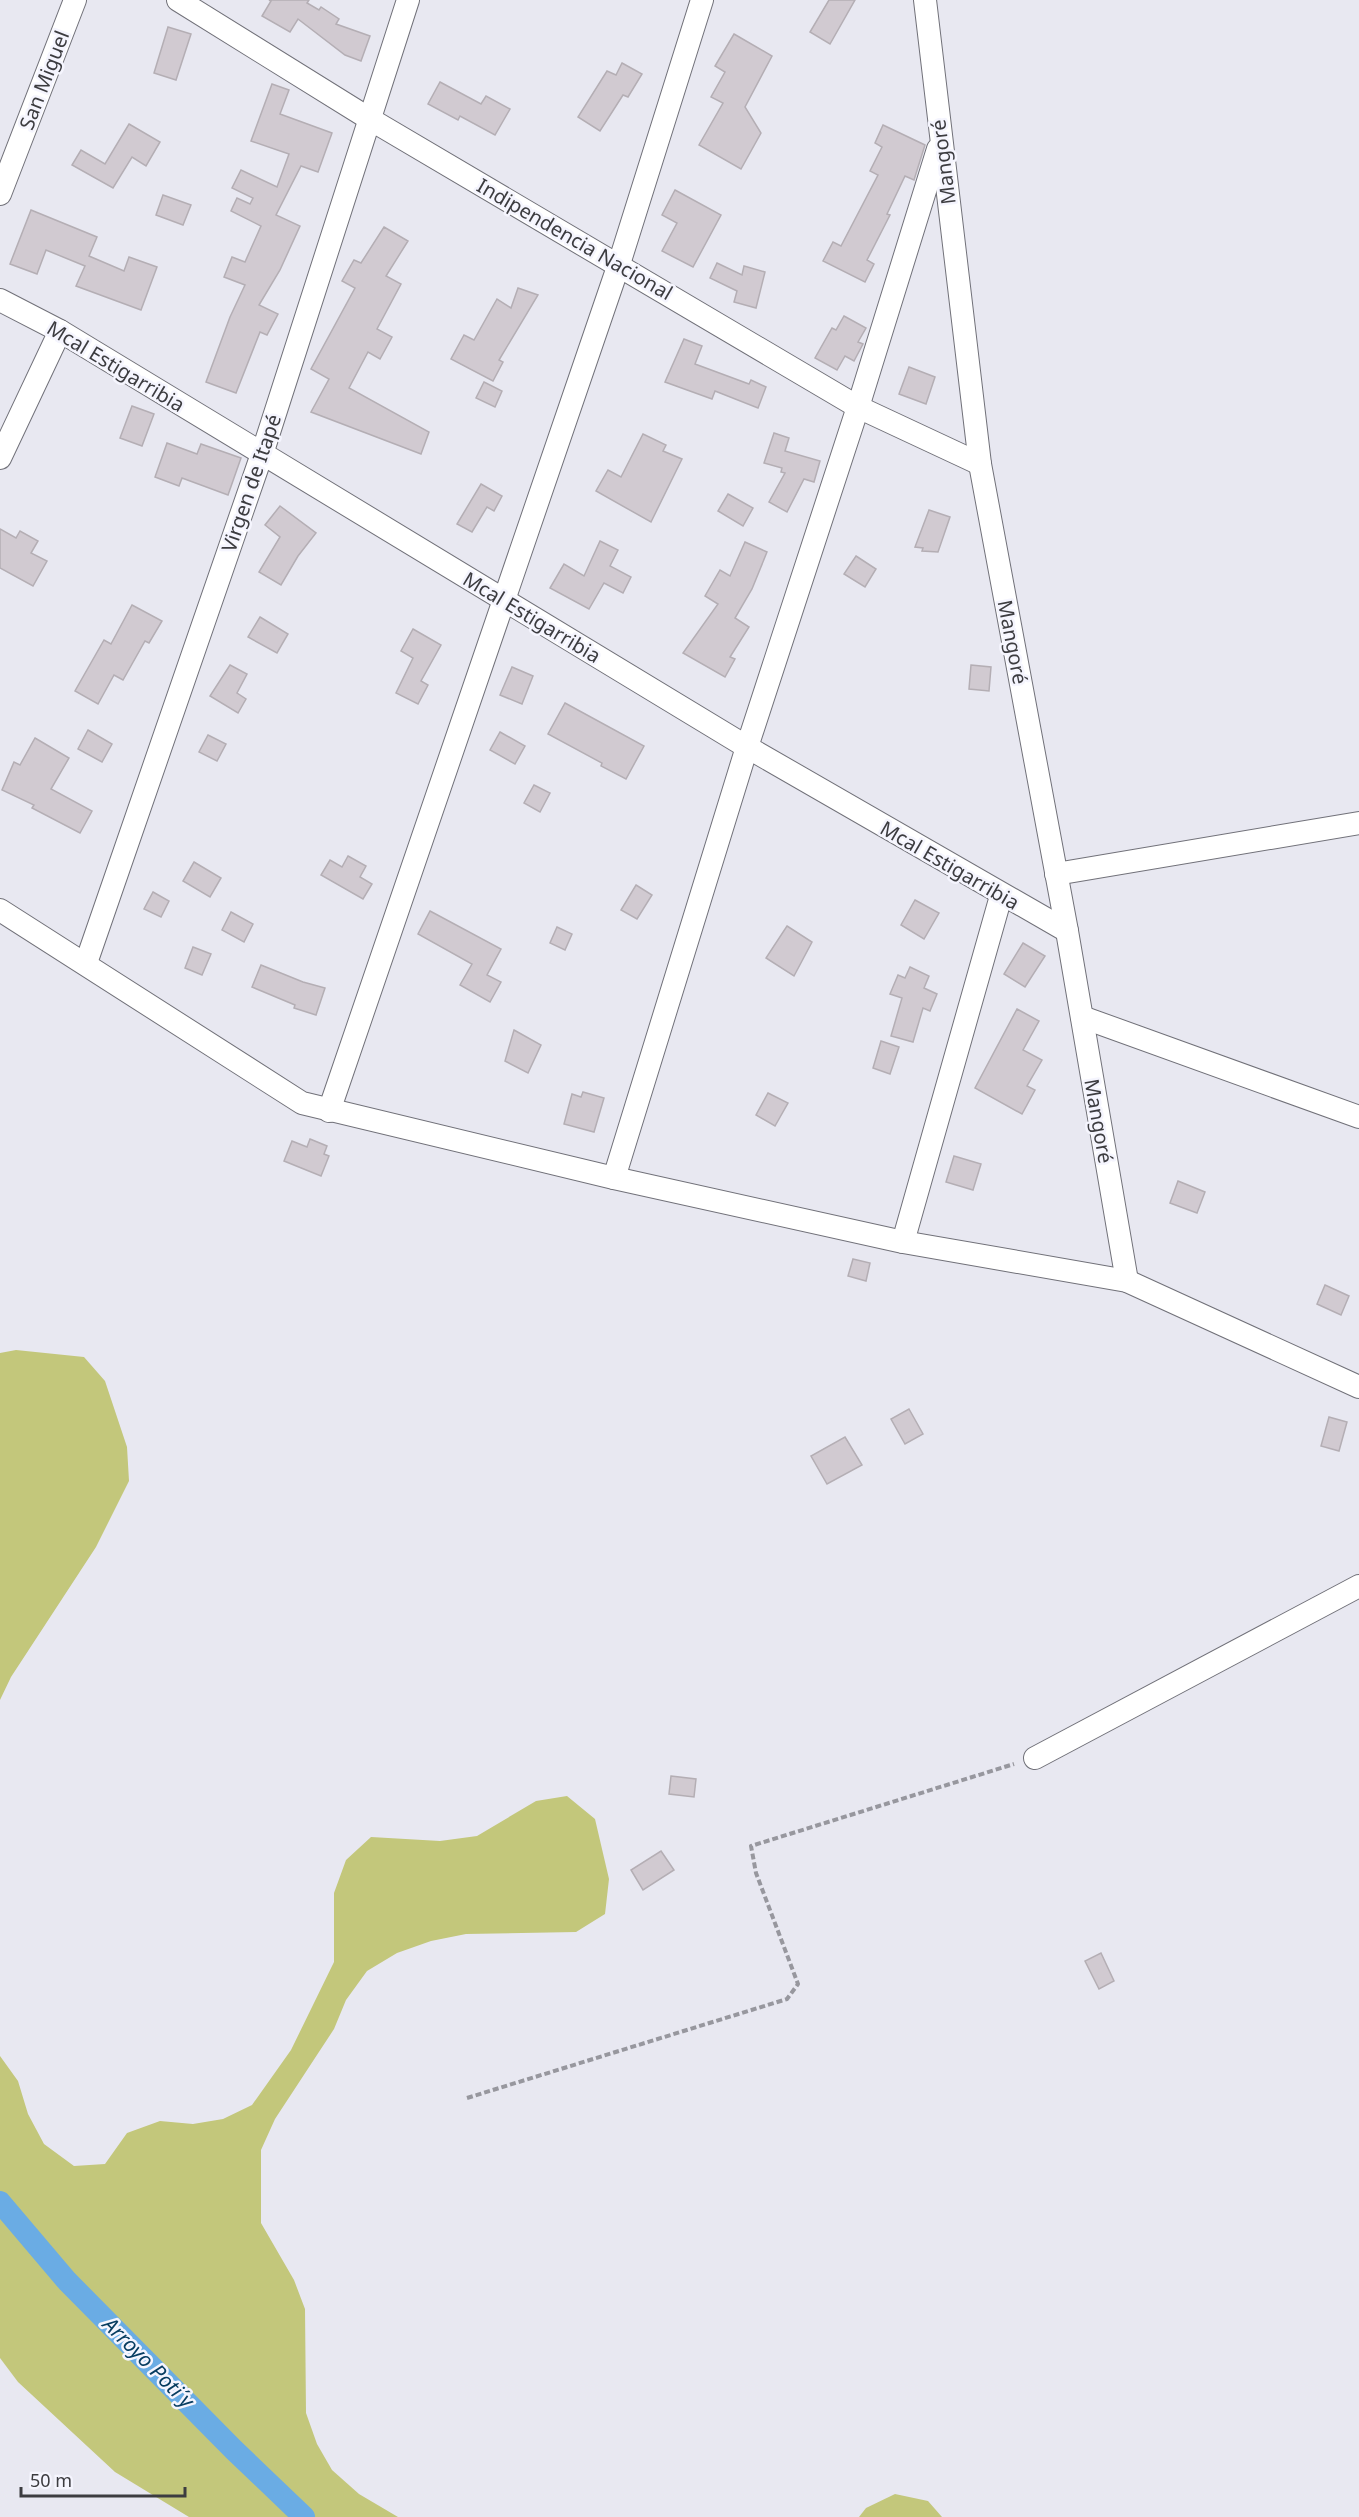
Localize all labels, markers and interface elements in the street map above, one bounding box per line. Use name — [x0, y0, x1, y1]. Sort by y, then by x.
street label: San Miguel — [13, 27, 75, 133]
street label: Mangoré — [924, 118, 962, 206]
street label: Indipendencia Nacional — [472, 172, 678, 306]
street label: Mcal Estigarribia — [42, 314, 190, 418]
street label: Virgen de Itapé — [215, 411, 287, 555]
street label: Mcal Estigarribia — [458, 565, 606, 669]
street label: Mangoré — [992, 598, 1034, 686]
street label: Mcal Estigarribia — [876, 814, 1024, 916]
street label: Mangoré — [1078, 1077, 1120, 1165]
water label: Arroyo Poti´y — [96, 2309, 201, 2414]
scale bar — [21, 2460, 184, 2498]
text: 50 m — [30, 2468, 72, 2492]

